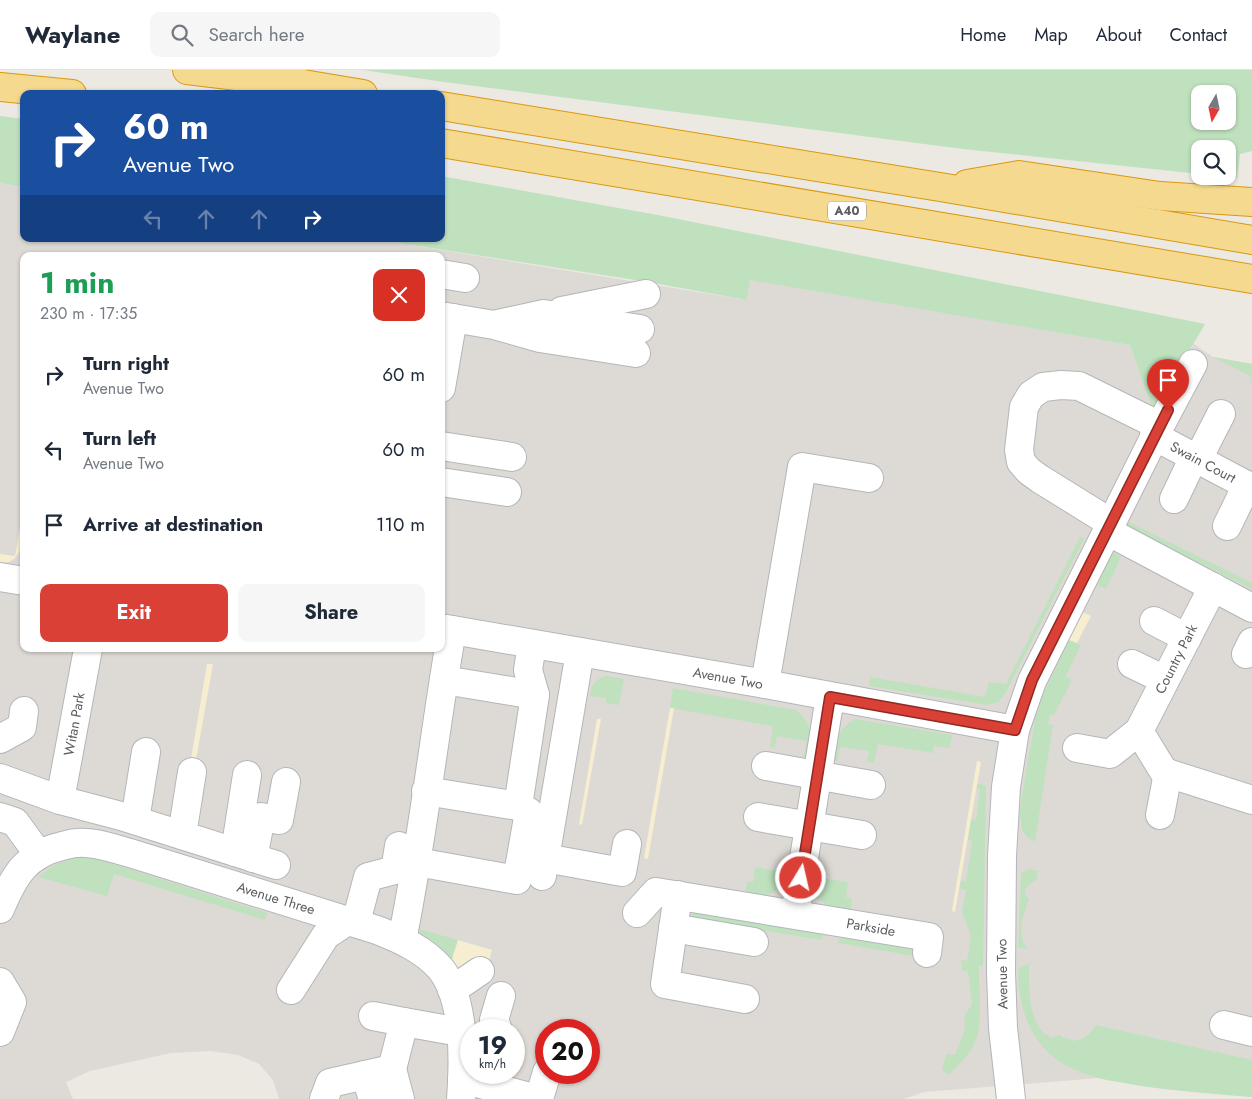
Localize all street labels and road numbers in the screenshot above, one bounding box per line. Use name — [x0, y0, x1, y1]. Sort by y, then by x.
road number: A40 — [828, 202, 866, 220]
street label: Swain Court — [1167, 436, 1240, 488]
street label: Country Park — [1150, 620, 1203, 697]
street label: Avenue Two — [691, 662, 765, 694]
street label: Witan Park — [59, 690, 90, 757]
street label: Avenue Three — [234, 877, 318, 919]
street label: Parkside — [845, 913, 897, 941]
street label: Avenue Two — [991, 938, 1013, 1010]

